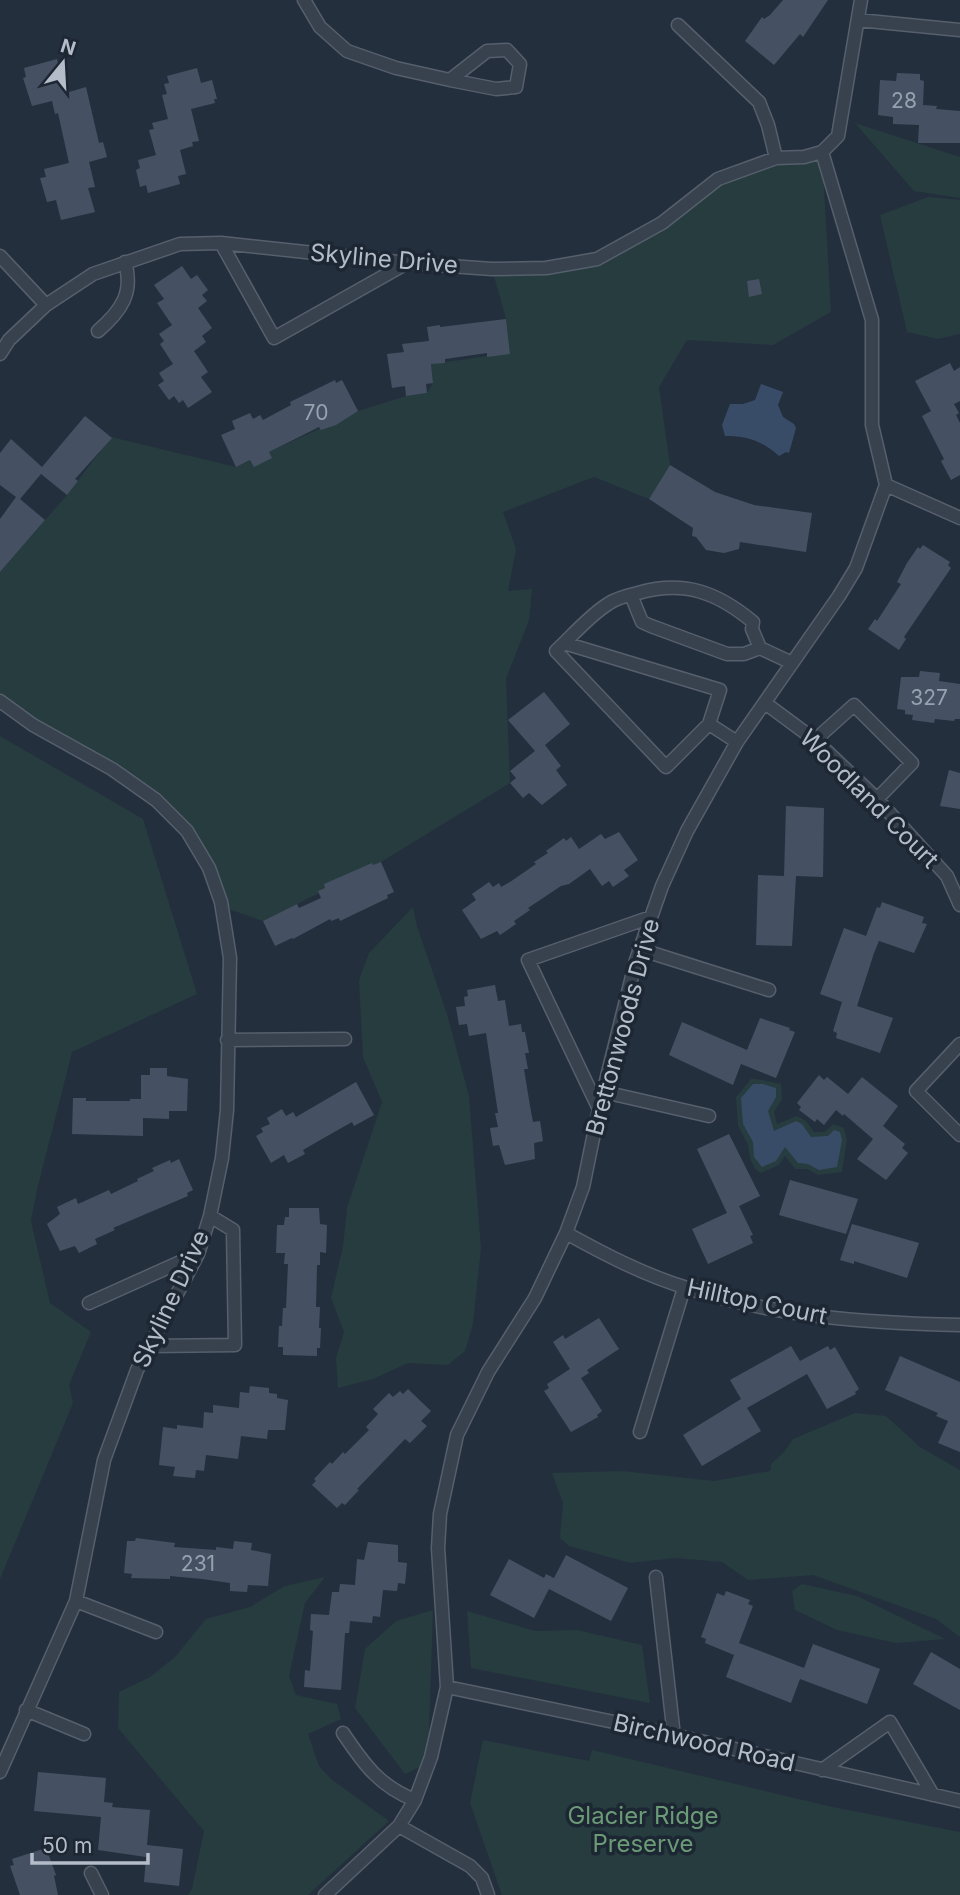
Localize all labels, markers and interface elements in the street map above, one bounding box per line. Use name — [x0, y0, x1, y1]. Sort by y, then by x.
north arrow — [28, 28, 98, 98]
text: N — [58, 34, 79, 60]
house number: 28 — [891, 88, 917, 113]
street label: Skyline Drive — [309, 238, 459, 279]
house number: 70 — [304, 400, 328, 425]
house number: 327 — [910, 685, 948, 710]
street label: Woodland Court — [794, 723, 945, 874]
street label: Brettonwoods Drive — [580, 915, 665, 1139]
street label: Skyline Drive — [126, 1225, 215, 1372]
street label: Hilltop Court — [684, 1273, 830, 1331]
house number: 231 — [181, 1551, 215, 1576]
street label: Birchwood Road — [611, 1708, 798, 1777]
park label: Glacier Ridge Preserve — [567, 1801, 719, 1858]
scale bar — [32, 1822, 147, 1866]
text: 50 m — [42, 1833, 92, 1858]

